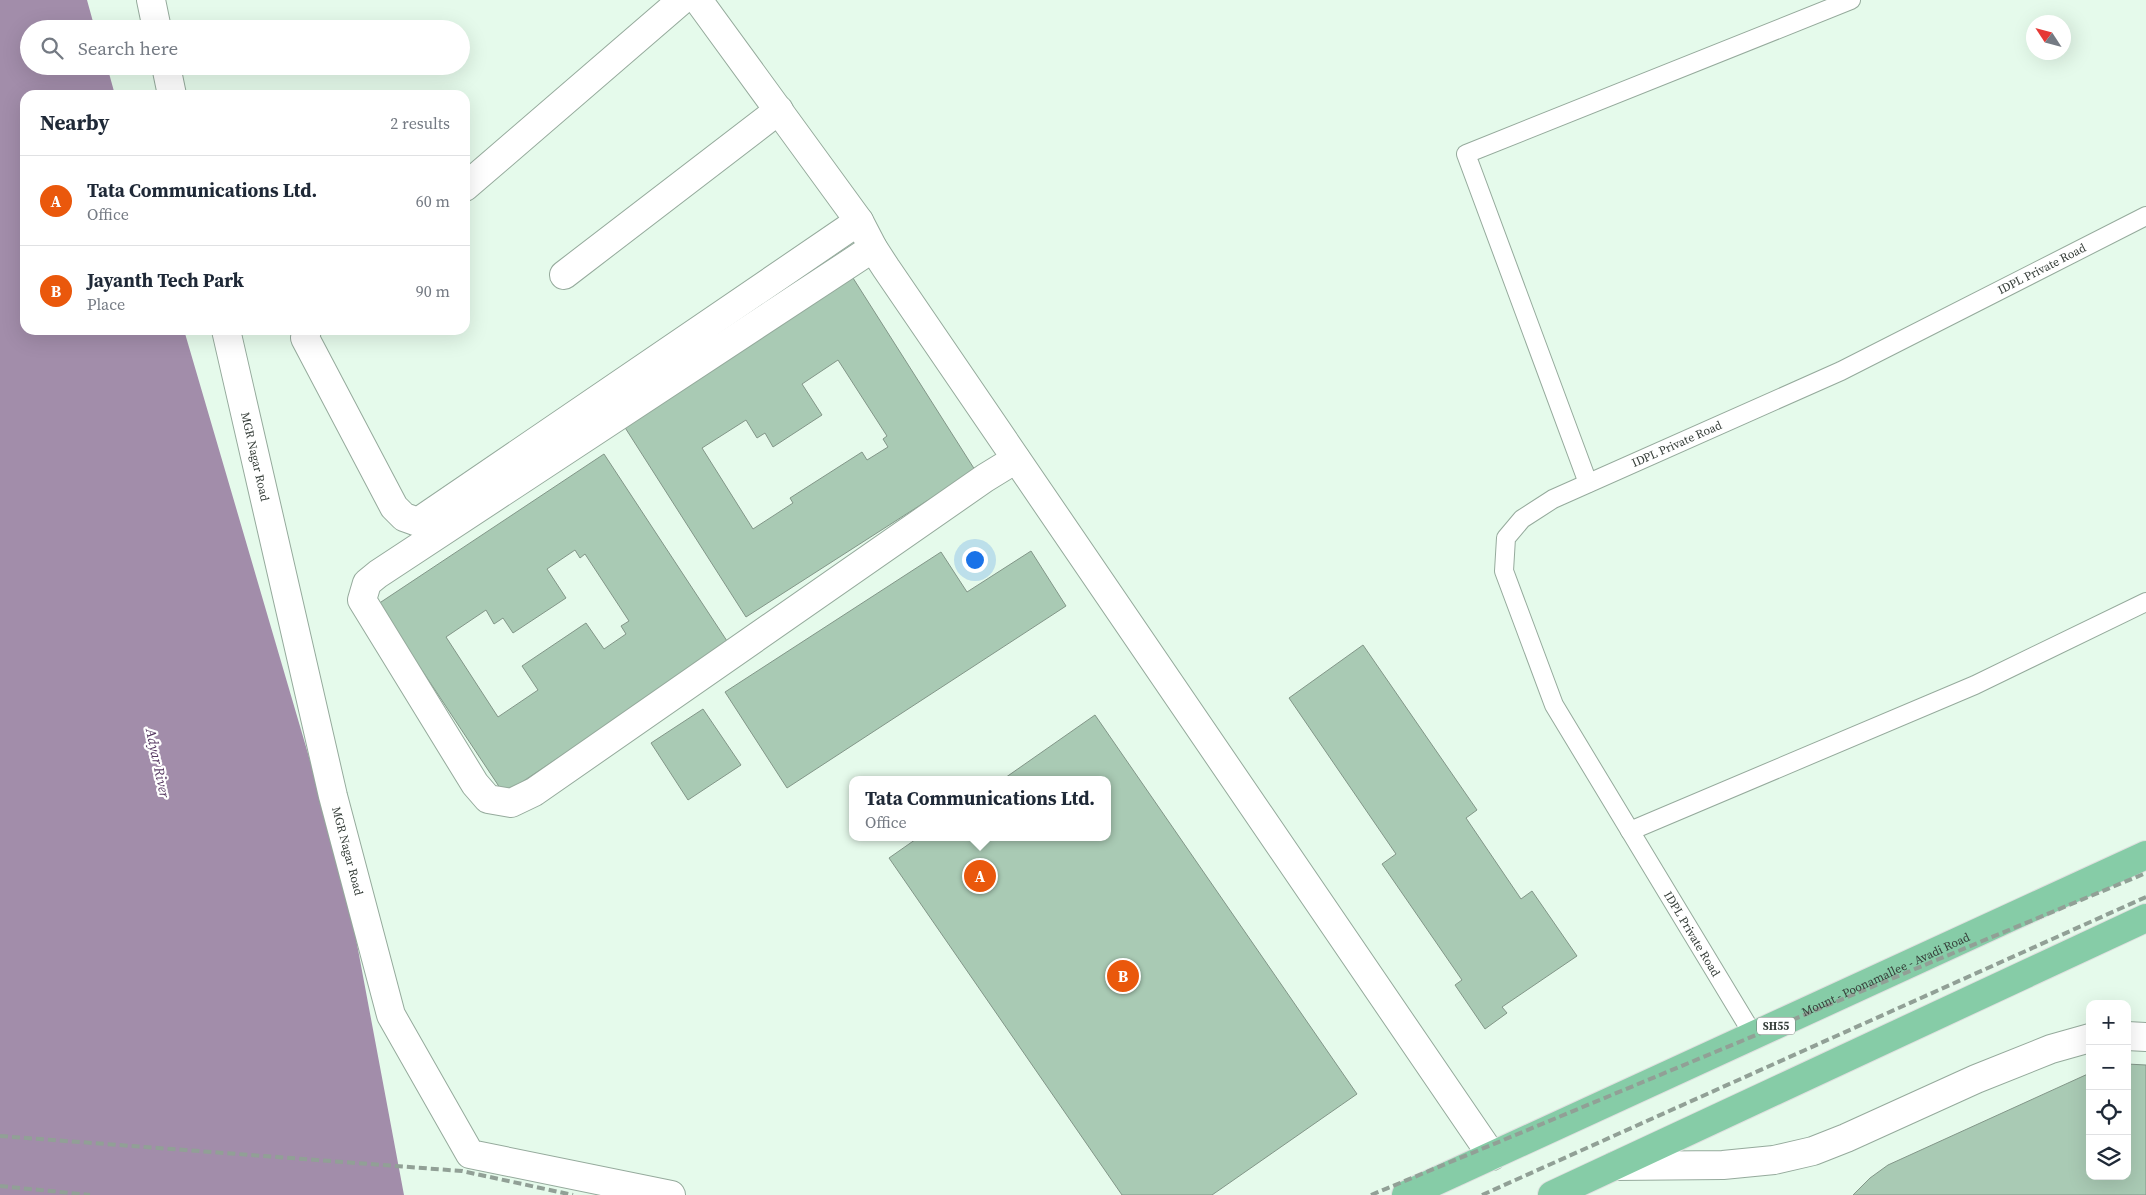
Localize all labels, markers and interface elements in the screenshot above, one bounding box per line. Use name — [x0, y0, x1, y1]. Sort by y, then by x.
north arrow — [2026, 15, 2071, 60]
search box — [20, 20, 470, 75]
icon: search — [38, 34, 66, 62]
text: Search here — [78, 35, 178, 61]
text: Nearby — [40, 108, 110, 137]
text: 2 results — [390, 112, 450, 134]
text: Tata Communications Ltd. — [87, 177, 317, 203]
text: A — [51, 190, 61, 212]
text: 60 m — [416, 190, 450, 212]
text: Office — [87, 203, 129, 225]
street label: IDPL Private Road — [1995, 240, 2089, 298]
text: Jayanth Tech Park — [87, 267, 244, 293]
text: B — [51, 280, 61, 302]
text: 90 m — [416, 280, 450, 302]
text: Place — [87, 293, 125, 315]
street label: MGR Nagar Road — [237, 411, 273, 503]
street label: IDPL Private Road — [1629, 417, 1725, 471]
your location — [962, 547, 988, 573]
water label: Adyar River — [141, 725, 175, 800]
popup — [849, 776, 1111, 841]
text: Tata Communications Ltd. — [865, 785, 1095, 811]
street label: MGR Nagar Road — [328, 805, 367, 897]
text: Office — [865, 811, 907, 833]
pin: A — [964, 857, 996, 895]
street label: IDPL Private Road — [1660, 888, 1724, 980]
street label: Mount - Poonamallee - Avadi Road — [1799, 929, 1973, 1020]
pin: B — [1107, 957, 1139, 995]
map controls — [2086, 1000, 2131, 1180]
button: + — [2086, 1000, 2131, 1045]
road number: SH55 — [1757, 1018, 1795, 1034]
button: − — [2086, 1045, 2131, 1090]
button: locate — [2086, 1090, 2131, 1135]
button: layers — [2086, 1135, 2131, 1180]

